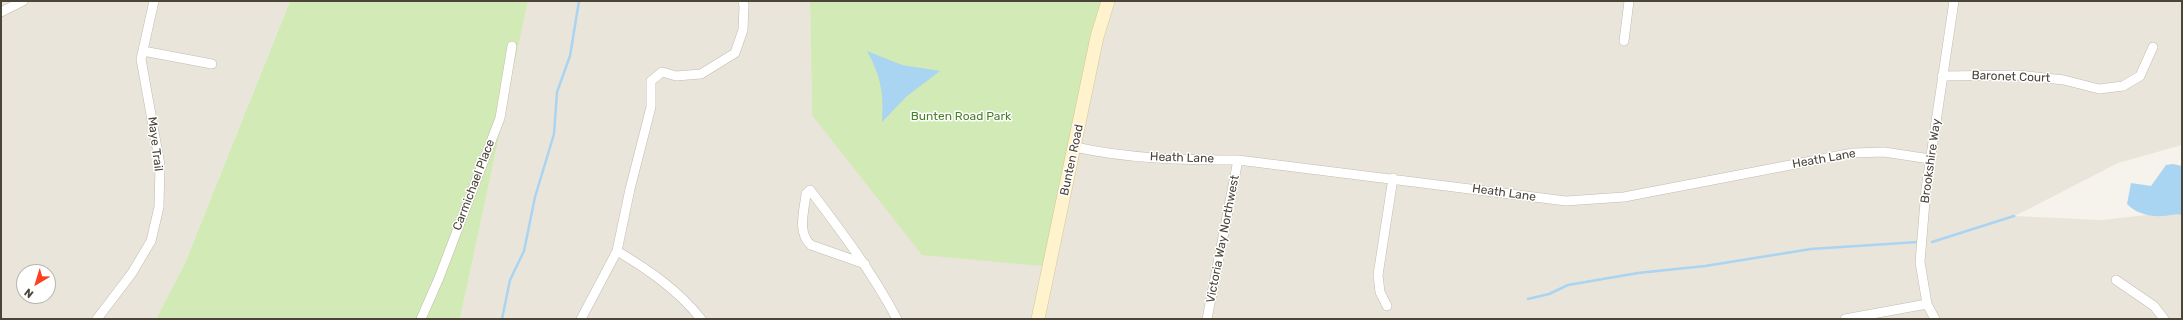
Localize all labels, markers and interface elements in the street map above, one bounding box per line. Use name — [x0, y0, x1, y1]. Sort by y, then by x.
street label: Baronet Court — [1971, 68, 2051, 86]
park label: Bunten Road Park — [911, 110, 1011, 124]
street label: Maye Trail — [145, 116, 165, 172]
street label: Brookshire Way — [1918, 118, 1944, 204]
street label: Bunten Road — [1057, 123, 1087, 197]
street label: Carmichael Place — [450, 137, 498, 233]
street label: Heath Lane — [1791, 146, 1857, 172]
street label: Heath Lane — [1150, 150, 1214, 166]
street label: Victoria Way Northwest — [1204, 174, 1242, 304]
street label: Heath Lane — [1471, 181, 1537, 205]
north arrow — [16, 264, 56, 304]
text: N — [22, 286, 36, 301]

